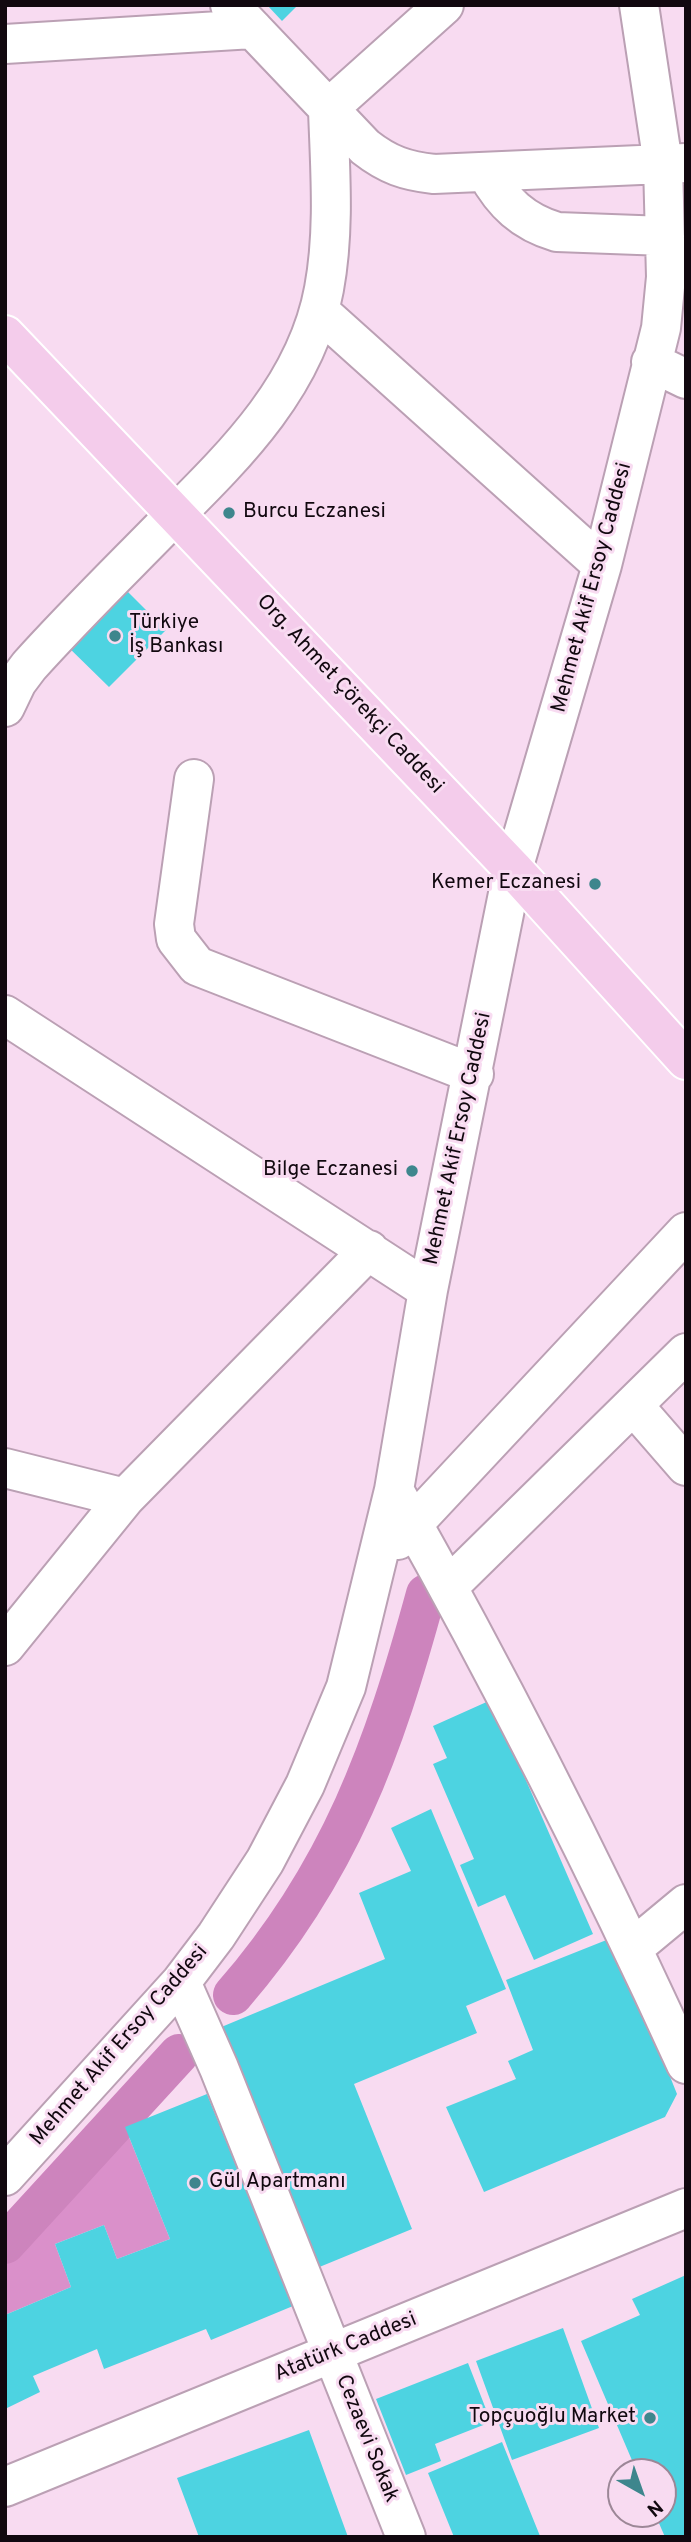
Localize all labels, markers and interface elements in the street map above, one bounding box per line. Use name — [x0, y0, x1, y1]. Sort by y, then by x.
street label: Mehmet Akif Ersoy Caddesi — [547, 460, 639, 716]
place label: Burcu Eczanesi — [243, 500, 386, 526]
marker: Burcu Eczanesi — [221, 505, 237, 521]
street label: Org. Ahmet Çörekçi Caddesi — [250, 590, 448, 800]
place label: Türkiye İş Bankası — [129, 611, 223, 661]
marker: Türkiye İş Bankası — [107, 628, 123, 644]
place label: Kemer Eczanesi — [431, 871, 581, 897]
marker: Kemer Eczanesi — [587, 876, 603, 892]
street label: Mehmet Akif Ersoy Caddesi — [420, 1010, 498, 1268]
place label: Bilge Eczanesi — [263, 1158, 398, 1184]
marker: Bilge Eczanesi — [404, 1163, 420, 1179]
street label: Mehmet Akif Ersoy Caddesi — [26, 1941, 214, 2151]
place label: Gül Apartmanı — [209, 2170, 346, 2196]
marker: Gül Apartmanı — [187, 2175, 203, 2191]
street label: Atatürk Caddesi — [271, 2308, 421, 2388]
street label: Cezaevi Sokak — [329, 2372, 403, 2506]
place label: Topçuoğlu Market — [468, 2405, 636, 2431]
marker: Topçuoğlu Market — [642, 2410, 658, 2426]
north arrow — [607, 2458, 677, 2528]
text: N — [641, 2494, 667, 2521]

